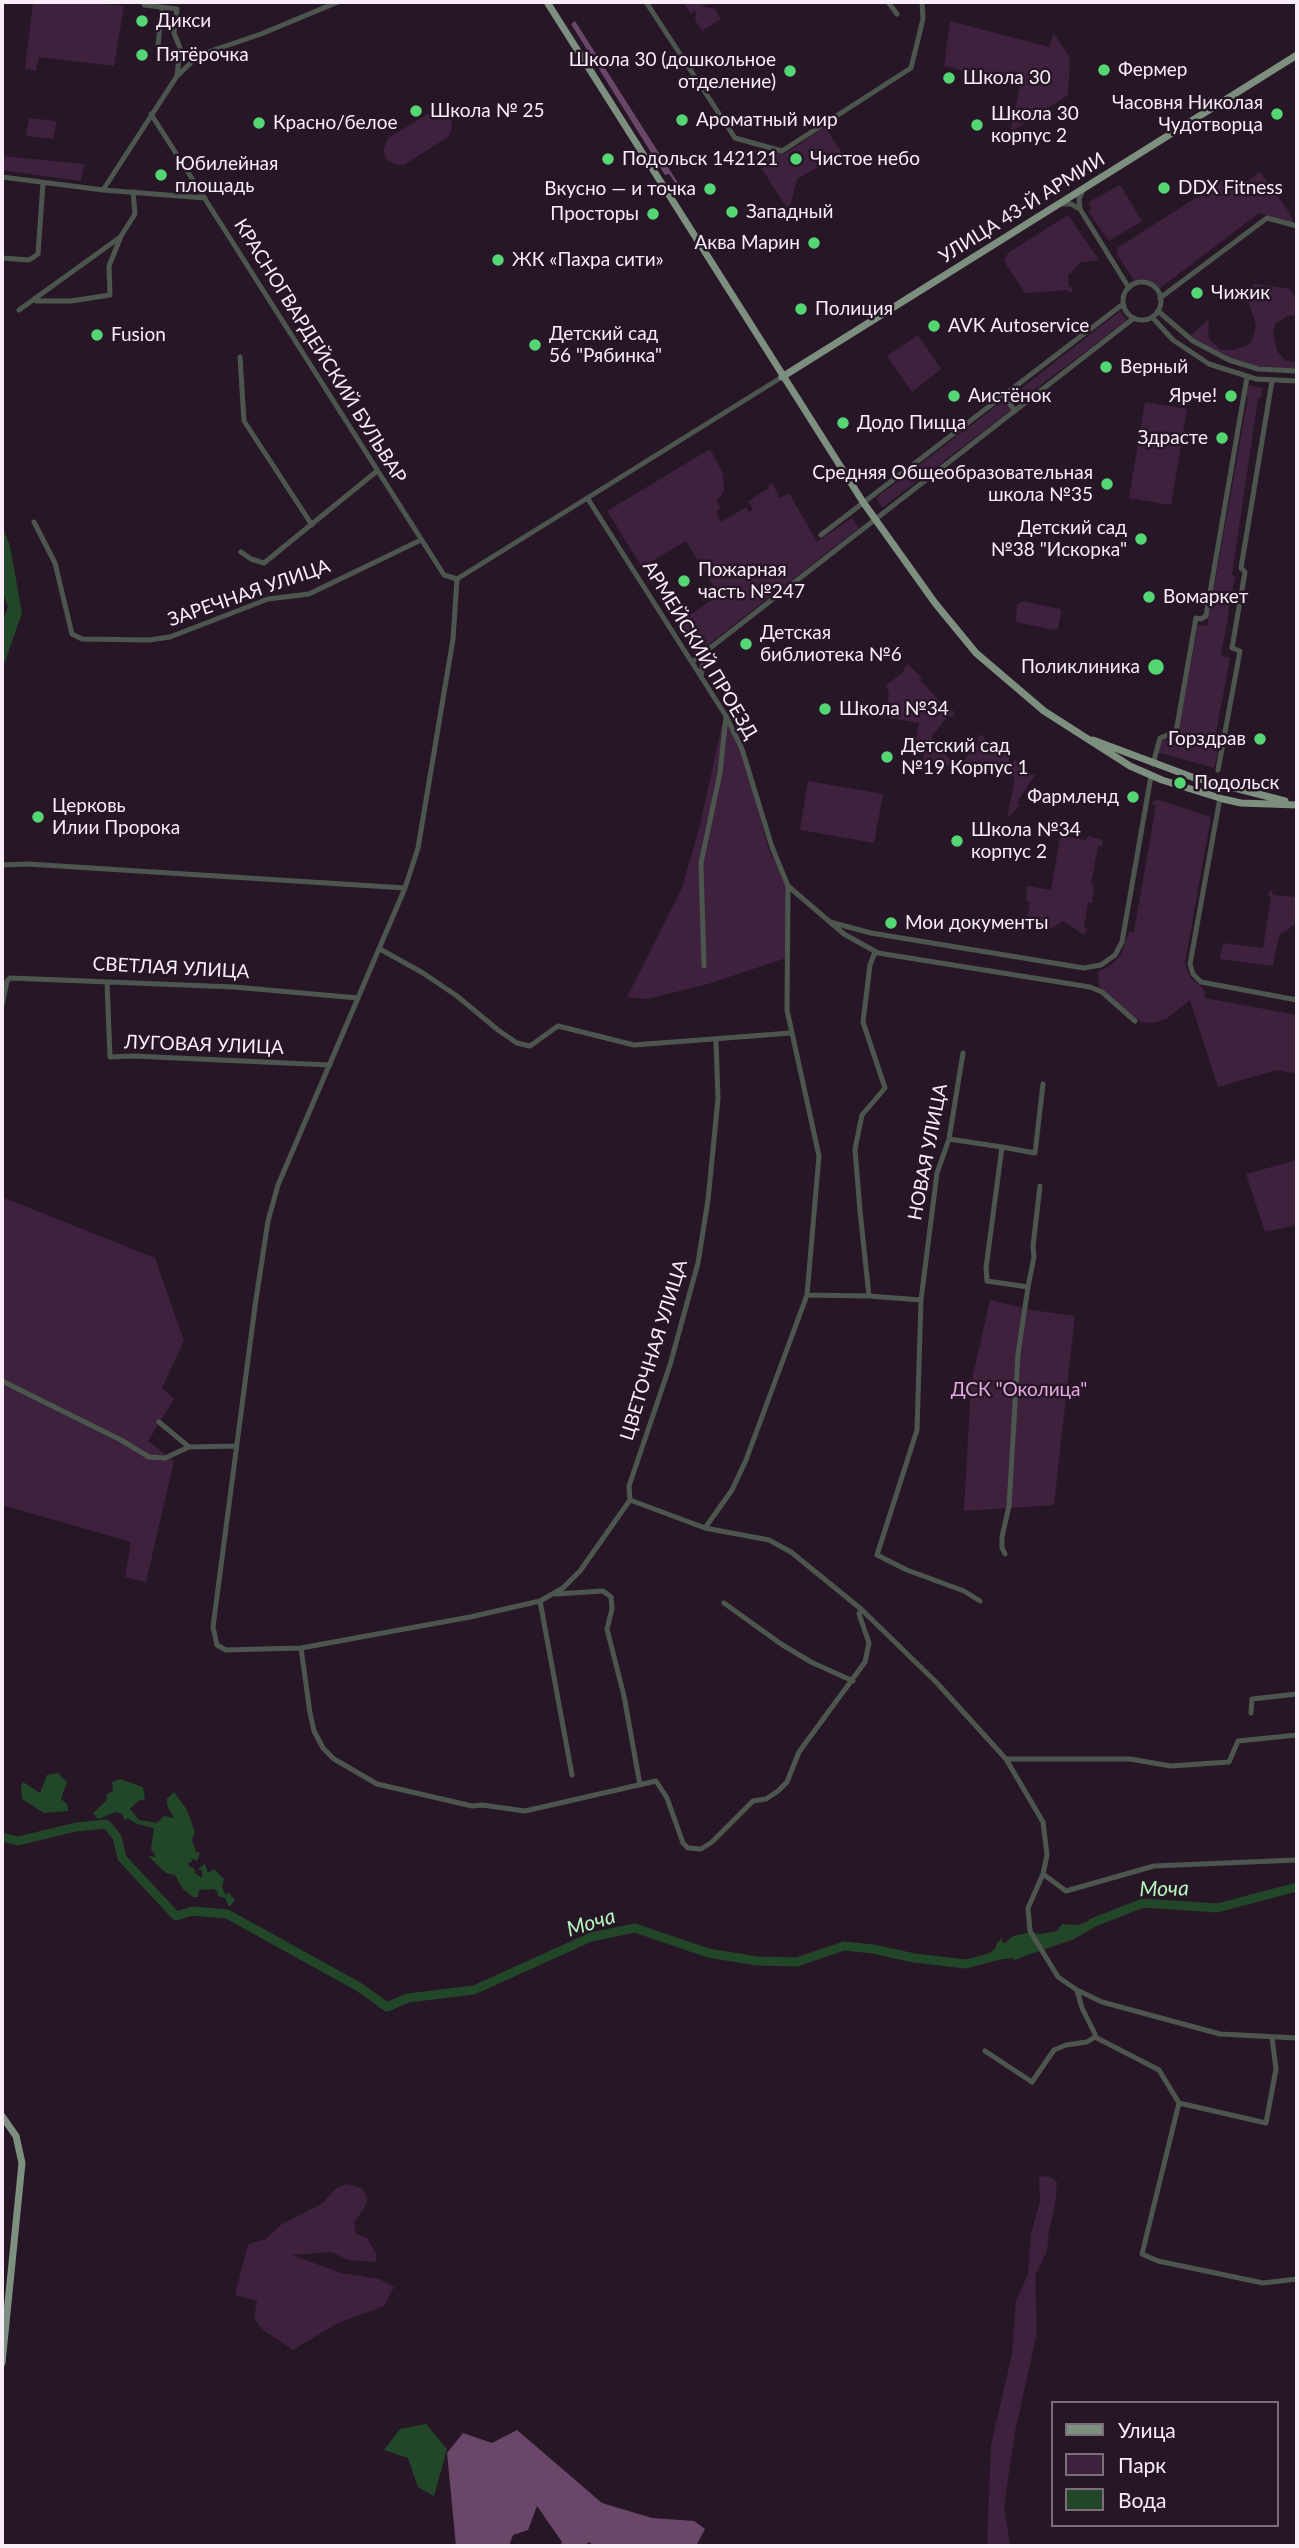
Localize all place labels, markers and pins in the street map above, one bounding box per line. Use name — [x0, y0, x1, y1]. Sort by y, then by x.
place label: Дикси — [156, 10, 211, 32]
marker: Дикси — [134, 13, 150, 29]
place label: Пятёрочка — [156, 44, 249, 66]
marker: Пятёрочка — [134, 47, 150, 63]
place label: Школа 30 (дошкольное отделение) — [569, 49, 776, 93]
place label: Фермер — [1118, 59, 1187, 81]
marker: Фермер — [1096, 62, 1112, 78]
marker: Школа 30 (дошкольное отделение) — [782, 63, 798, 79]
place label: Школа 30 — [963, 67, 1051, 89]
marker: Школа 30 — [941, 70, 957, 86]
place label: Часовня Николая Чудотворца — [1112, 92, 1263, 136]
place label: Школа № 25 — [430, 100, 545, 122]
marker: Школа № 25 — [408, 103, 424, 119]
place label: Школа 30 корпус 2 — [991, 103, 1079, 147]
marker: Часовня Николая Чудотворца — [1269, 106, 1285, 122]
place label: Ароматный мир — [696, 109, 838, 131]
place label: Красно/белое — [273, 112, 397, 134]
marker: Ароматный мир — [674, 112, 690, 128]
marker: Красно/белое — [251, 115, 267, 131]
marker: Школа 30 корпус 2 — [969, 117, 985, 133]
place label: Подольск 142121 — [622, 148, 778, 170]
place label: Чистое небо — [810, 148, 920, 170]
marker: Подольск 142121 — [600, 151, 616, 167]
marker: Чистое небо — [788, 151, 804, 167]
place label: Юбилейная площадь — [175, 153, 278, 197]
marker: Юбилейная площадь — [153, 167, 169, 183]
place label: DDX Fitness — [1178, 177, 1283, 199]
place label: Вкусно — и точка — [544, 178, 696, 200]
marker: DDX Fitness — [1156, 180, 1172, 196]
marker: Вкусно — и точка — [702, 181, 718, 197]
place label: Западный — [746, 201, 833, 223]
place label: Просторы — [550, 203, 639, 225]
marker: Западный — [724, 204, 740, 220]
marker: Просторы — [645, 206, 661, 222]
place label: Аква Марин — [695, 232, 800, 254]
marker: Аква Марин — [806, 235, 822, 251]
place label: ЖК «Пахра сити» — [512, 249, 664, 271]
marker: ЖК «Пахра сити» — [490, 252, 506, 268]
place label: Чижик — [1211, 282, 1270, 304]
marker: Чижик — [1189, 285, 1205, 301]
place label: Полиция — [815, 298, 893, 320]
marker: Полиция — [793, 301, 809, 317]
place label: AVK Autoservice — [948, 315, 1089, 337]
marker: AVK Autoservice — [926, 318, 942, 334]
place label: Детский сад 56 "Рябинка" — [549, 323, 662, 367]
place label: Fusion — [111, 324, 166, 346]
marker: Fusion — [89, 327, 105, 343]
marker: Детский сад 56 "Рябинка" — [527, 337, 543, 353]
place label: Верный — [1120, 356, 1188, 378]
marker: Верный — [1098, 359, 1114, 375]
place label: Аистёнок — [968, 385, 1051, 407]
place label: Ярче! — [1169, 385, 1217, 407]
marker: Аистёнок — [946, 388, 962, 404]
marker: Ярче! — [1223, 388, 1239, 404]
place label: Додо Пицца — [857, 412, 966, 434]
marker: Додо Пицца — [835, 415, 851, 431]
place label: Здрасте — [1137, 427, 1208, 449]
marker: Здрасте — [1214, 430, 1230, 446]
place label: Средняя Общеобразовательная школа №35 — [812, 462, 1093, 506]
marker: Средняя Общеобразовательная школа №35 — [1099, 476, 1115, 492]
place label: Детский сад №38 "Искорка" — [991, 517, 1127, 561]
marker: Детский сад №38 "Искорка" — [1133, 531, 1149, 547]
place label: Пожарная часть №247 — [698, 559, 805, 603]
marker: Пожарная часть №247 — [676, 573, 692, 589]
place label: Вомаркет — [1163, 586, 1248, 608]
marker: Вомаркет — [1141, 589, 1157, 605]
place label: Детская библиотека №6 — [760, 622, 902, 666]
marker: Детская библиотека №6 — [738, 636, 754, 652]
place label: Поликлиника — [1021, 656, 1140, 678]
marker: Поликлиника — [1146, 657, 1166, 677]
place label: Школа №34 — [839, 698, 949, 720]
marker: Школа №34 — [817, 701, 833, 717]
place label: Горздрав — [1168, 728, 1246, 750]
marker: Горздрав — [1252, 731, 1268, 747]
place label: Детский сад №19 Корпус 1 — [901, 735, 1028, 779]
marker: Детский сад №19 Корпус 1 — [879, 749, 895, 765]
place label: Подольск — [1194, 772, 1279, 794]
marker: Подольск — [1172, 775, 1188, 791]
place label: Фармленд — [1027, 786, 1119, 808]
marker: Фармленд — [1125, 789, 1141, 805]
place label: Церковь Илии Пророка — [52, 795, 180, 839]
marker: Церковь Илии Пророка — [30, 809, 46, 825]
place label: Школа №34 корпус 2 — [971, 819, 1081, 863]
marker: Школа №34 корпус 2 — [949, 833, 965, 849]
place label: Мои документы — [905, 912, 1048, 934]
marker: Мои документы — [883, 915, 899, 931]

